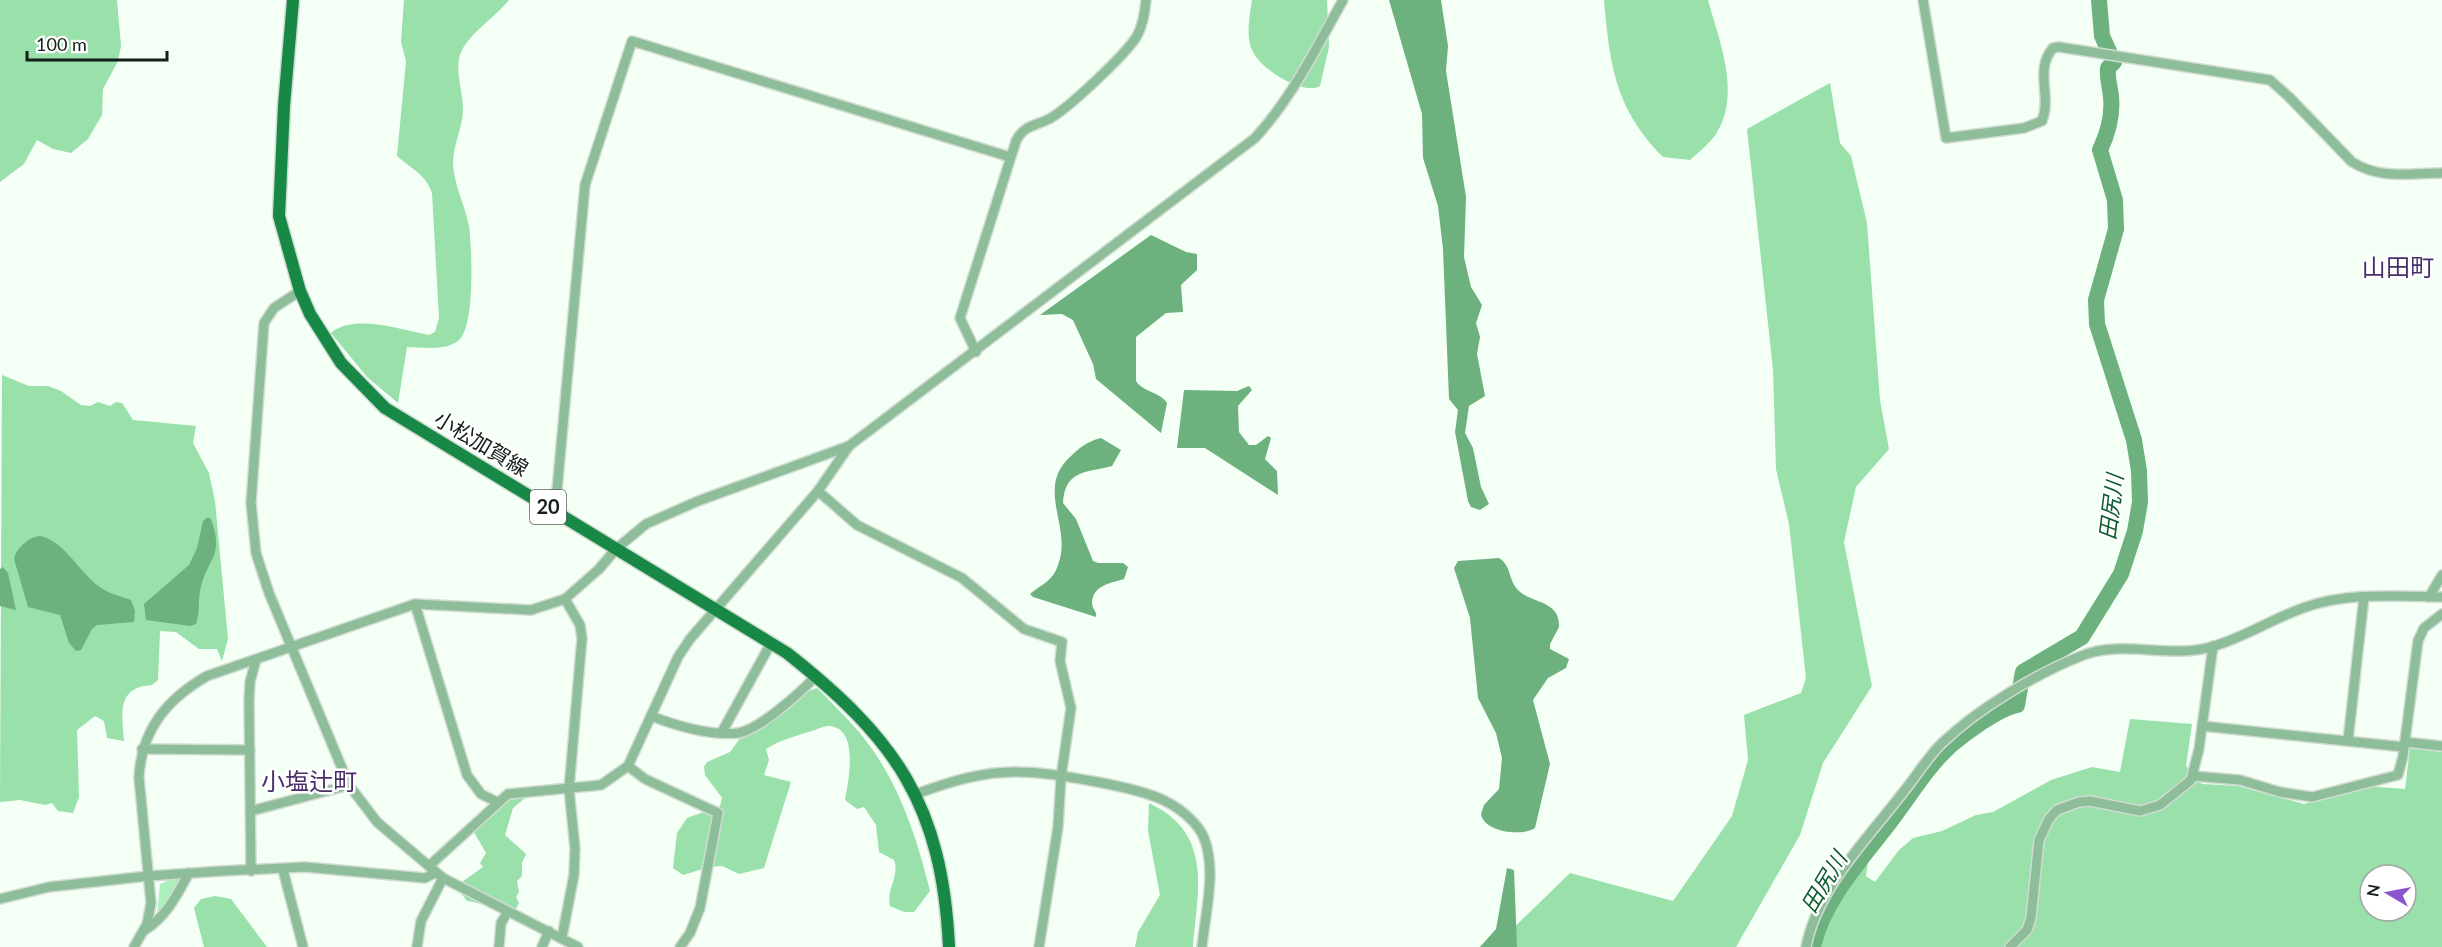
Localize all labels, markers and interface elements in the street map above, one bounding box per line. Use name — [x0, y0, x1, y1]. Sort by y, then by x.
scale bar — [27, 24, 166, 62]
text: 100 m — [36, 33, 87, 55]
district label: 山田町 — [2362, 252, 2434, 281]
street label: 小松加賀線 — [430, 405, 533, 480]
water label: 田尻川 — [2093, 471, 2128, 541]
road number: 20 — [530, 490, 566, 524]
district label: 小塩辻町 — [261, 766, 357, 795]
water label: 田尻川 — [1795, 845, 1853, 917]
north arrow — [2358, 863, 2418, 923]
text: N — [2362, 883, 2383, 898]

